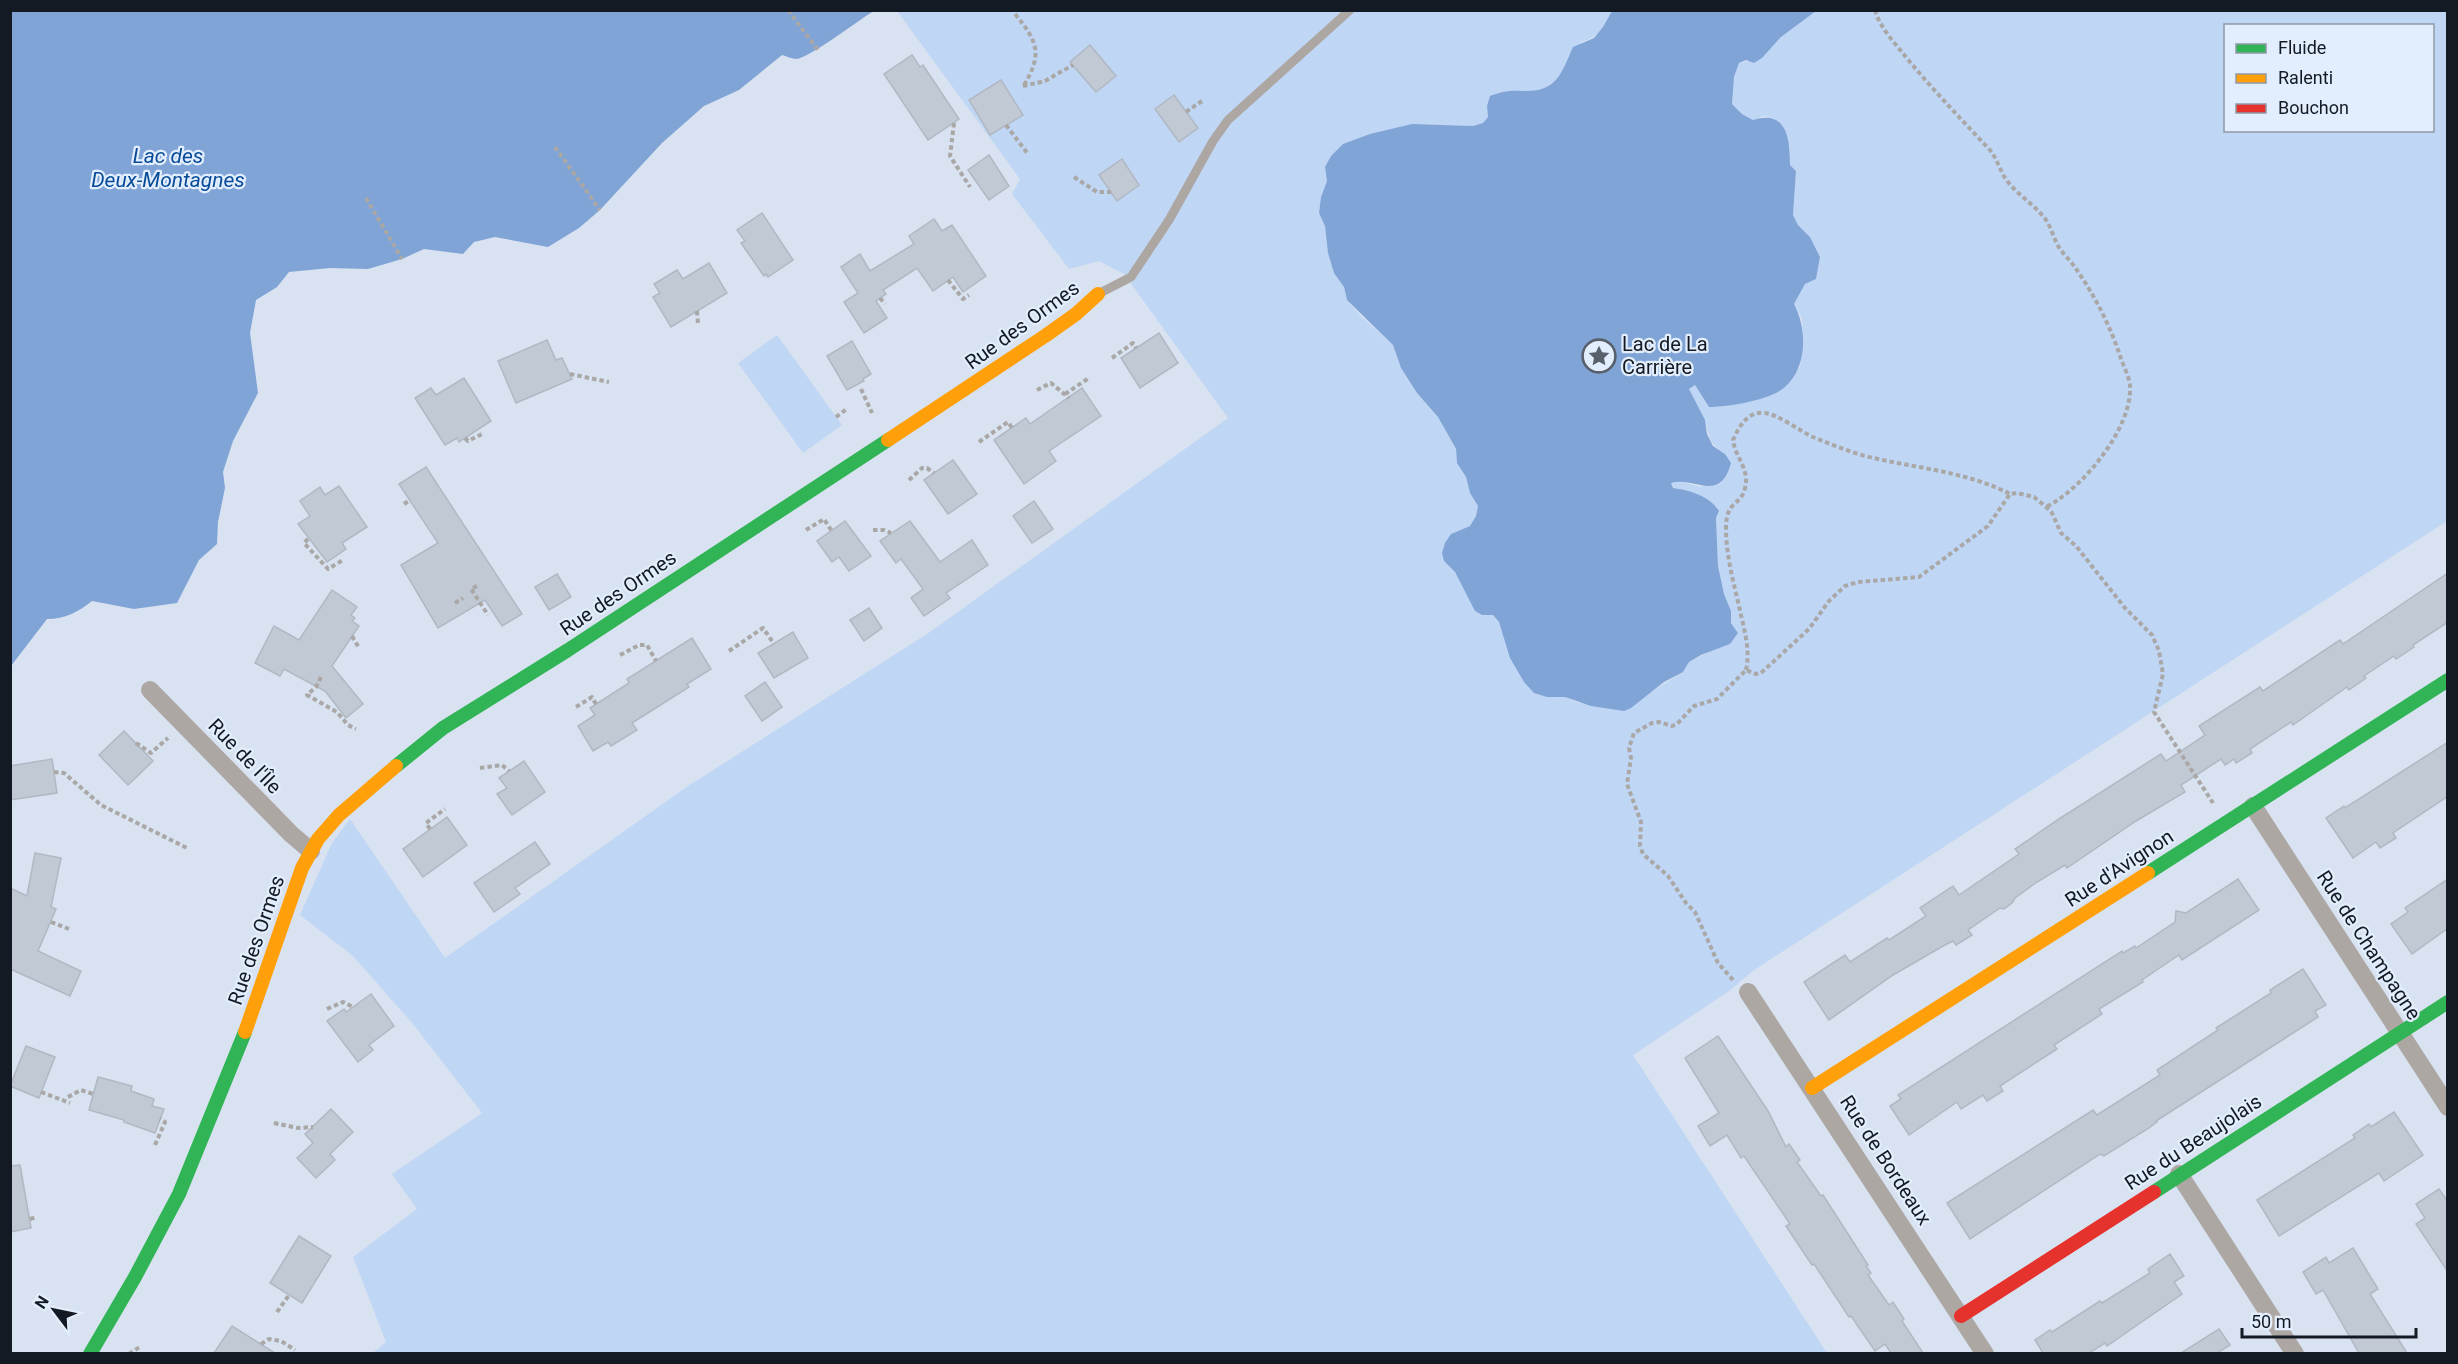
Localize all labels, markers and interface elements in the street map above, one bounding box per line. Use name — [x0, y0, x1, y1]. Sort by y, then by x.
legend — [2224, 24, 2434, 132]
text: Fluide — [2278, 37, 2326, 58]
text: Ralenti — [2278, 67, 2333, 88]
text: Bouchon — [2278, 97, 2349, 118]
water label: Lac des Deux-Montagnes — [91, 144, 245, 192]
street label: Rue des Ormes — [960, 276, 1084, 374]
place label: Lac de La Carrière — [1622, 332, 1708, 379]
place icon: Lac de La Carrière — [1581, 338, 1617, 374]
street label: Rue des Ormes — [555, 545, 681, 641]
street label: Rue de l'Île — [203, 713, 287, 799]
street label: Rue d'Avignon — [2060, 824, 2178, 912]
street label: Rue de Champagne — [2312, 866, 2426, 1024]
street label: Rue des Ormes — [223, 872, 289, 1008]
street label: Rue du Beaujolais — [2120, 1089, 2266, 1195]
street label: Rue de Bordeaux — [1835, 1091, 1937, 1229]
north arrow — [24, 1280, 84, 1340]
text: N — [31, 1292, 53, 1312]
scale bar — [2242, 1301, 2416, 1339]
text: 50 m — [2251, 1311, 2291, 1332]

